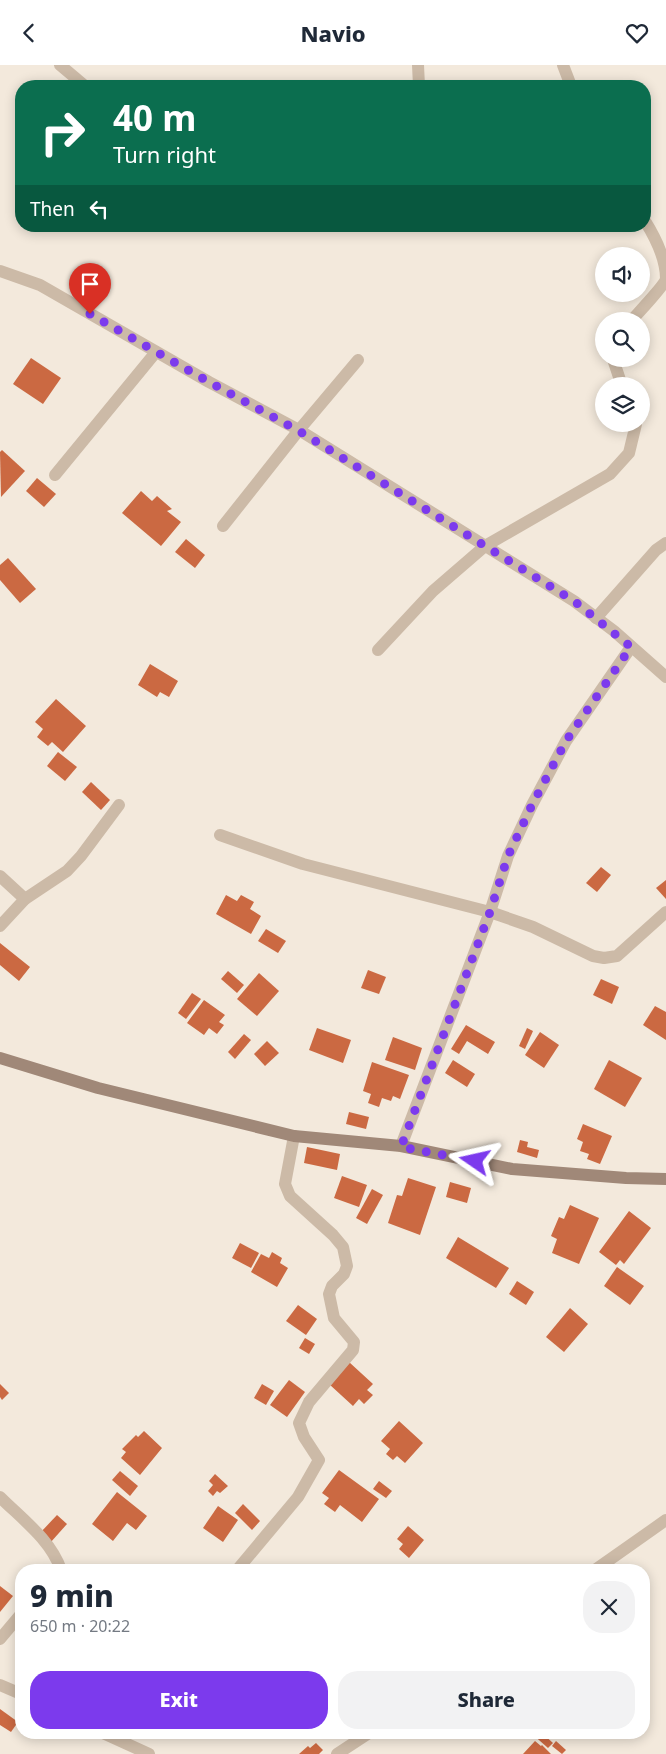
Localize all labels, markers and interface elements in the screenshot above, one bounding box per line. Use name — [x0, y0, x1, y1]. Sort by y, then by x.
text: Navio — [300, 18, 366, 48]
icon: back — [15, 19, 43, 47]
icon: heart — [623, 19, 651, 47]
text: 40 m — [113, 94, 196, 141]
icon: right — [30, 100, 95, 165]
text: Turn right — [113, 139, 216, 169]
icon: left — [85, 195, 113, 223]
text: Then — [30, 196, 75, 222]
map controls — [595, 247, 650, 432]
button: sound — [595, 247, 650, 302]
pin — [69, 263, 111, 314]
icon: arrive — [76, 270, 104, 298]
button: search — [595, 312, 650, 367]
button: layers — [595, 377, 650, 432]
position arrow — [448, 1134, 500, 1186]
text: 9 min — [30, 1575, 114, 1616]
button: close — [583, 1581, 635, 1633]
text: 650 m · 20:22 — [30, 1615, 130, 1637]
button: Exit — [30, 1671, 328, 1729]
button: Share — [338, 1671, 635, 1729]

